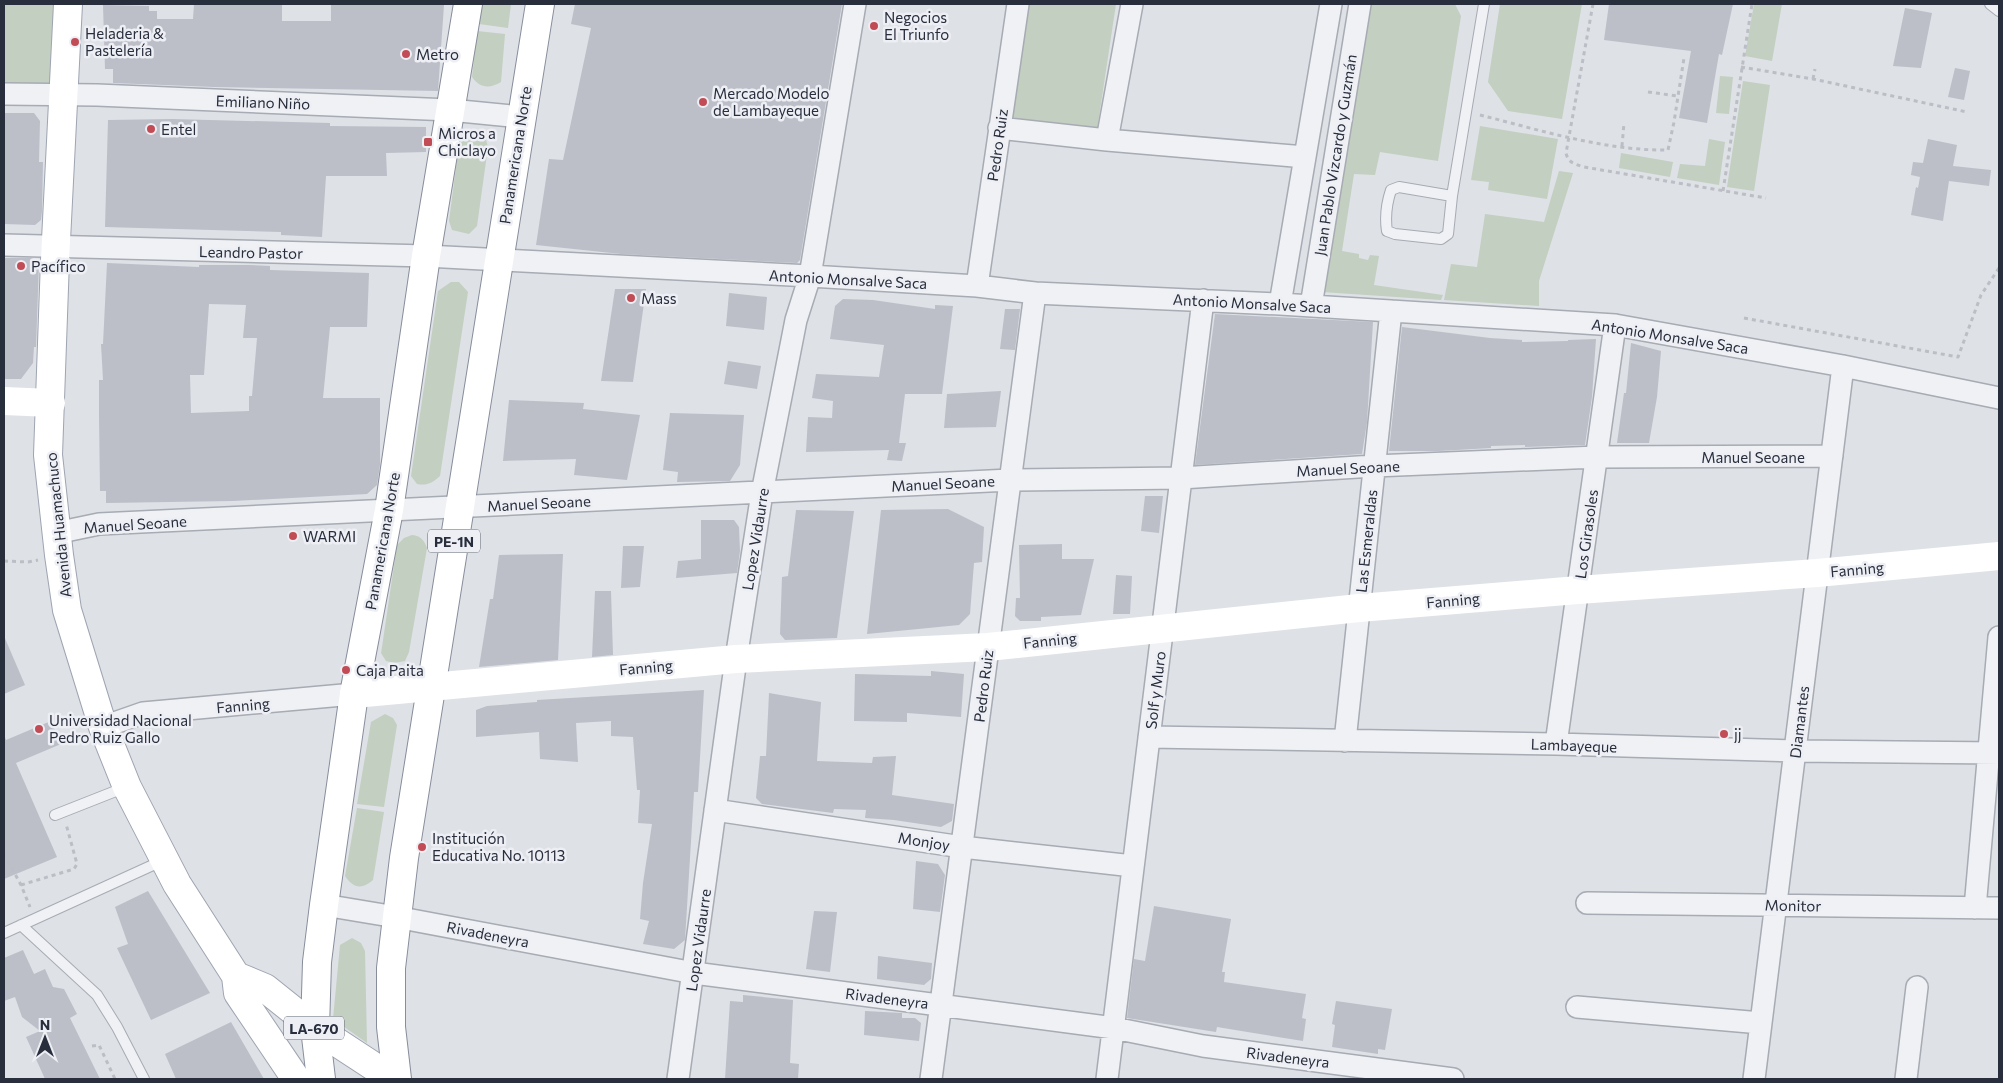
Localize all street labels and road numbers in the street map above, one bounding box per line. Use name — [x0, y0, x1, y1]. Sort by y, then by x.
street label: Juan Pablo Vizcardo y Guzmán — [1310, 53, 1360, 257]
street label: Panamericana Norte — [495, 85, 535, 225]
street label: Emiliano Niño — [215, 91, 311, 113]
street label: Pedro Ruiz — [983, 108, 1011, 182]
street label: Leandro Pastor — [199, 242, 303, 262]
street label: Antonio Monsalve Saca — [768, 266, 928, 292]
street label: Antonio Monsalve Saca — [1172, 290, 1332, 316]
street label: Antonio Monsalve Saca — [1590, 315, 1750, 357]
street label: Manuel Seoane — [1701, 448, 1805, 466]
street label: Avenida Huamachuco — [41, 451, 75, 599]
street label: Manuel Seoane — [1296, 456, 1400, 480]
street label: Panamericana Norte — [361, 471, 403, 611]
street label: Manuel Seoane — [891, 471, 995, 495]
street label: Lopez Vidaurre — [738, 486, 772, 591]
street label: Las Esmeraldas — [1352, 488, 1380, 593]
street label: Los Girasoles — [1571, 488, 1601, 580]
street label: Manuel Seoane — [487, 491, 591, 515]
street label: Manuel Seoane — [83, 511, 187, 537]
road number: PE-1N — [428, 530, 480, 552]
street label: Fanning — [1829, 558, 1885, 580]
street label: Fanning — [1425, 589, 1481, 611]
street label: Fanning — [1022, 628, 1078, 652]
street label: Pedro Ruiz — [970, 649, 996, 723]
street label: Solf y Muro — [1141, 650, 1169, 730]
street label: Fanning — [618, 656, 674, 678]
street label: Diamantes — [1786, 684, 1812, 759]
street label: Fanning — [215, 694, 271, 716]
street label: Lambayeque — [1530, 734, 1618, 756]
street label: Monjoy — [897, 828, 951, 854]
street label: Lopez Vidaurre — [682, 887, 714, 992]
street label: Monitor — [1764, 896, 1822, 914]
street label: Rivadeneyra — [445, 917, 531, 951]
street label: Rivadeneyra — [844, 984, 930, 1012]
road number: LA-670 — [284, 1016, 344, 1040]
street label: Rivadeneyra — [1245, 1043, 1331, 1071]

